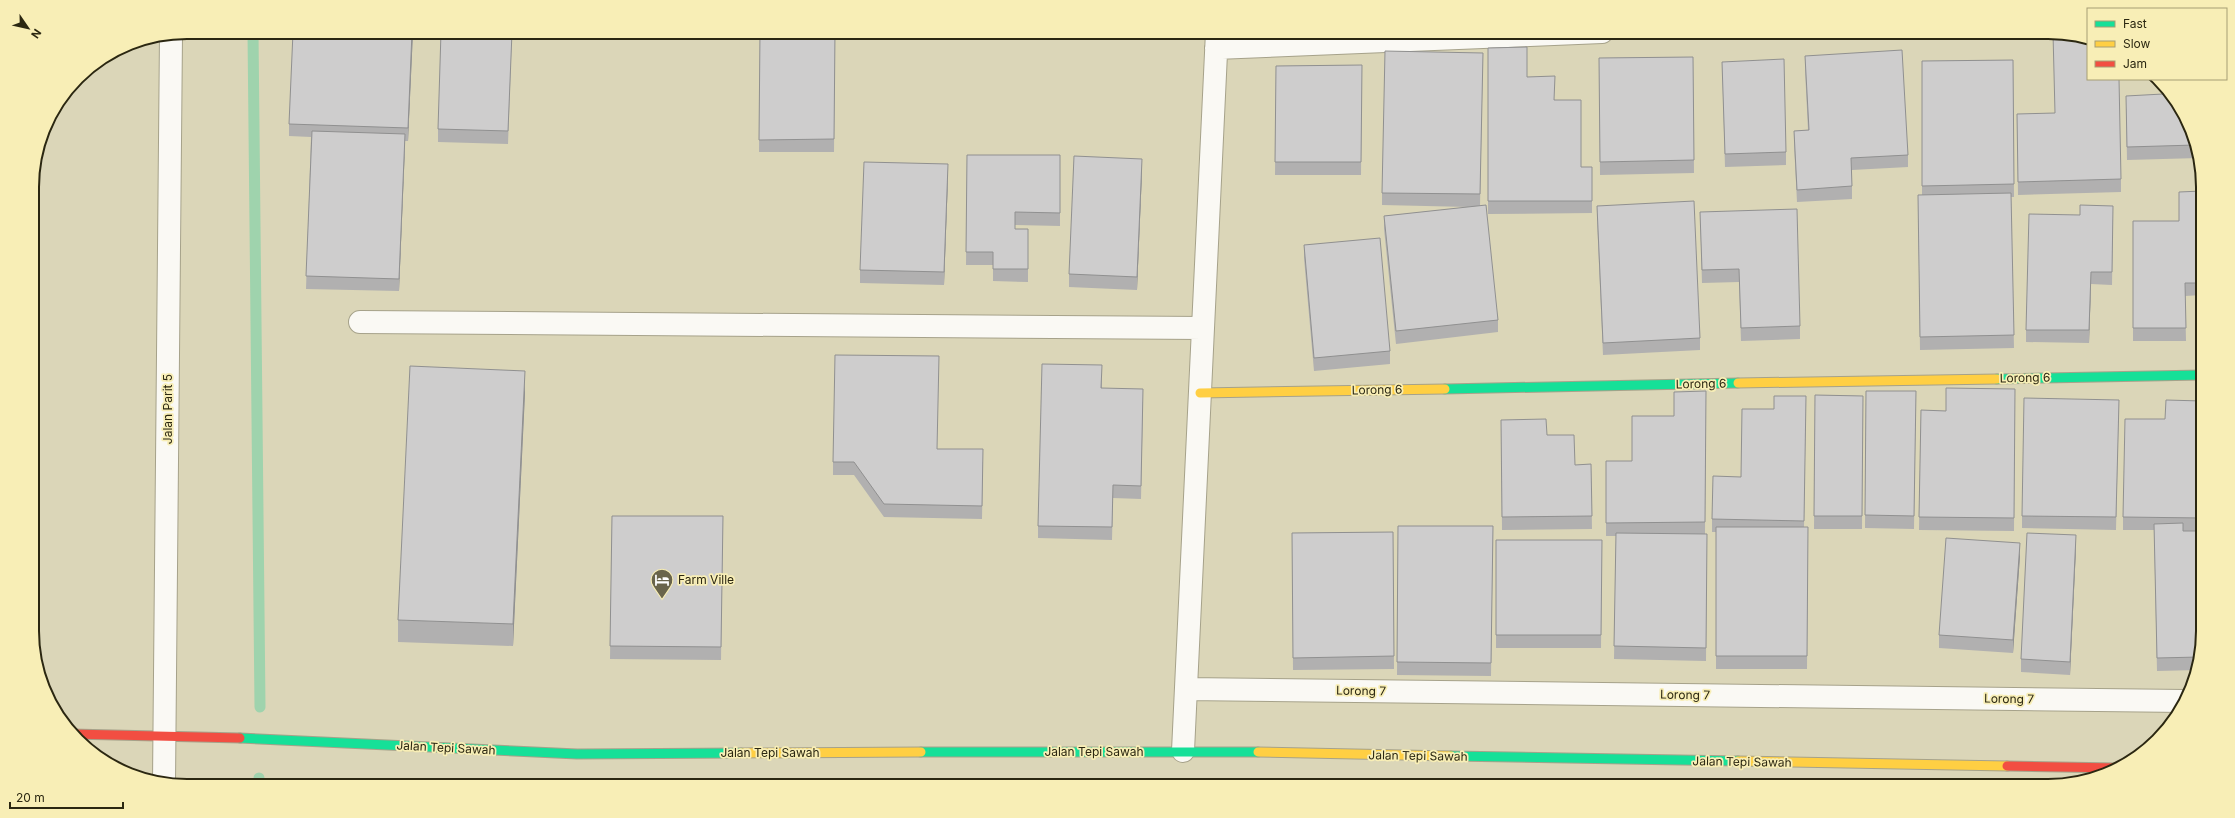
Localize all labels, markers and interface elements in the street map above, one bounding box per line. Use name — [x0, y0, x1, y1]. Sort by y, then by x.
north arrow — [8, 8, 48, 48]
legend — [2087, 8, 2227, 80]
text: Fast — [2123, 16, 2147, 31]
text: N — [28, 26, 44, 41]
text: Slow — [2123, 36, 2151, 51]
text: Jam — [2123, 56, 2147, 71]
street label: Lorong 6 — [1999, 370, 2051, 385]
street label: Jalan Parit 5 — [160, 374, 175, 444]
street label: Lorong 6 — [1675, 376, 1727, 391]
street label: Lorong 6 — [1351, 382, 1403, 397]
hotel icon: Farm Ville — [649, 567, 675, 600]
place label: Farm Ville — [678, 572, 734, 587]
street label: Lorong 7 — [1336, 683, 1386, 698]
street label: Lorong 7 — [1660, 687, 1710, 702]
street label: Lorong 7 — [1984, 691, 2034, 706]
street label: Jalan Tepi Sawah — [396, 737, 496, 758]
street label: Jalan Tepi Sawah — [1044, 744, 1144, 759]
street label: Jalan Tepi Sawah — [720, 745, 820, 760]
street label: Jalan Tepi Sawah — [1368, 747, 1468, 764]
street label: Jalan Tepi Sawah — [1692, 753, 1792, 770]
scale bar — [10, 784, 123, 810]
text: 20 m — [16, 790, 45, 805]

